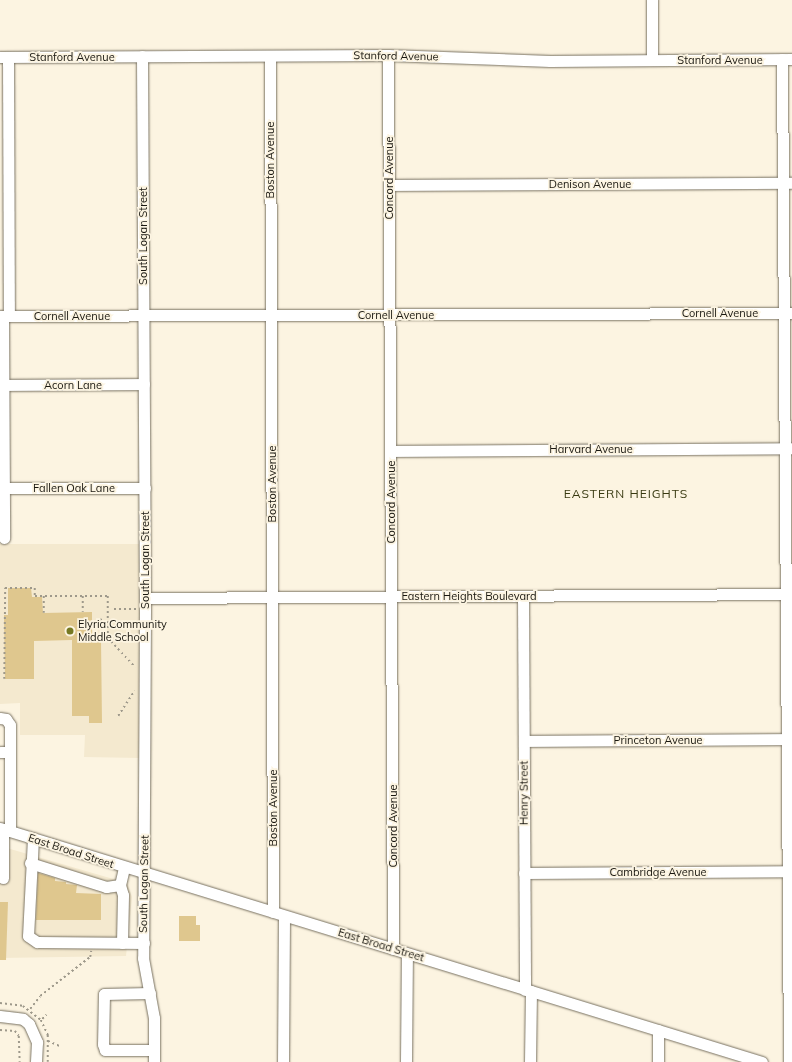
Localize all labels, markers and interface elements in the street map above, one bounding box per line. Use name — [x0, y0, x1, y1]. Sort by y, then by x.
street label: Stanford Avenue — [353, 49, 439, 63]
street label: Stanford Avenue — [29, 50, 115, 64]
street label: Stanford Avenue — [677, 53, 763, 67]
street label: Boston Avenue — [263, 122, 277, 198]
street label: Concord Avenue — [382, 136, 396, 220]
street label: Denison Avenue — [549, 177, 631, 191]
street label: South Logan Street — [136, 187, 150, 285]
street label: Cornell Avenue — [682, 306, 758, 320]
street label: Cornell Avenue — [358, 308, 434, 322]
street label: Cornell Avenue — [34, 309, 110, 323]
street label: Acorn Lane — [44, 378, 102, 392]
street label: Harvard Avenue — [549, 442, 633, 456]
street label: Boston Avenue — [265, 446, 279, 522]
street label: Concord Avenue — [384, 460, 398, 544]
street label: Fallen Oak Lane — [33, 481, 115, 495]
district label: EASTERN HEIGHTS — [564, 487, 688, 501]
street label: South Logan Street — [138, 511, 152, 609]
street label: Eastern Heights Boulevard — [401, 589, 537, 603]
place label: Elyria Community Middle School — [78, 618, 167, 644]
marker: Elyria Community Middle School — [65, 626, 75, 636]
street label: Princeton Avenue — [613, 733, 703, 747]
street label: Henry Street — [517, 761, 531, 825]
street label: Boston Avenue — [266, 770, 280, 846]
street label: Concord Avenue — [386, 784, 400, 868]
street label: East Broad Street — [27, 831, 115, 871]
street label: South Logan Street — [137, 835, 151, 933]
street label: Cambridge Avenue — [609, 865, 707, 879]
street label: East Broad Street — [336, 926, 426, 964]

